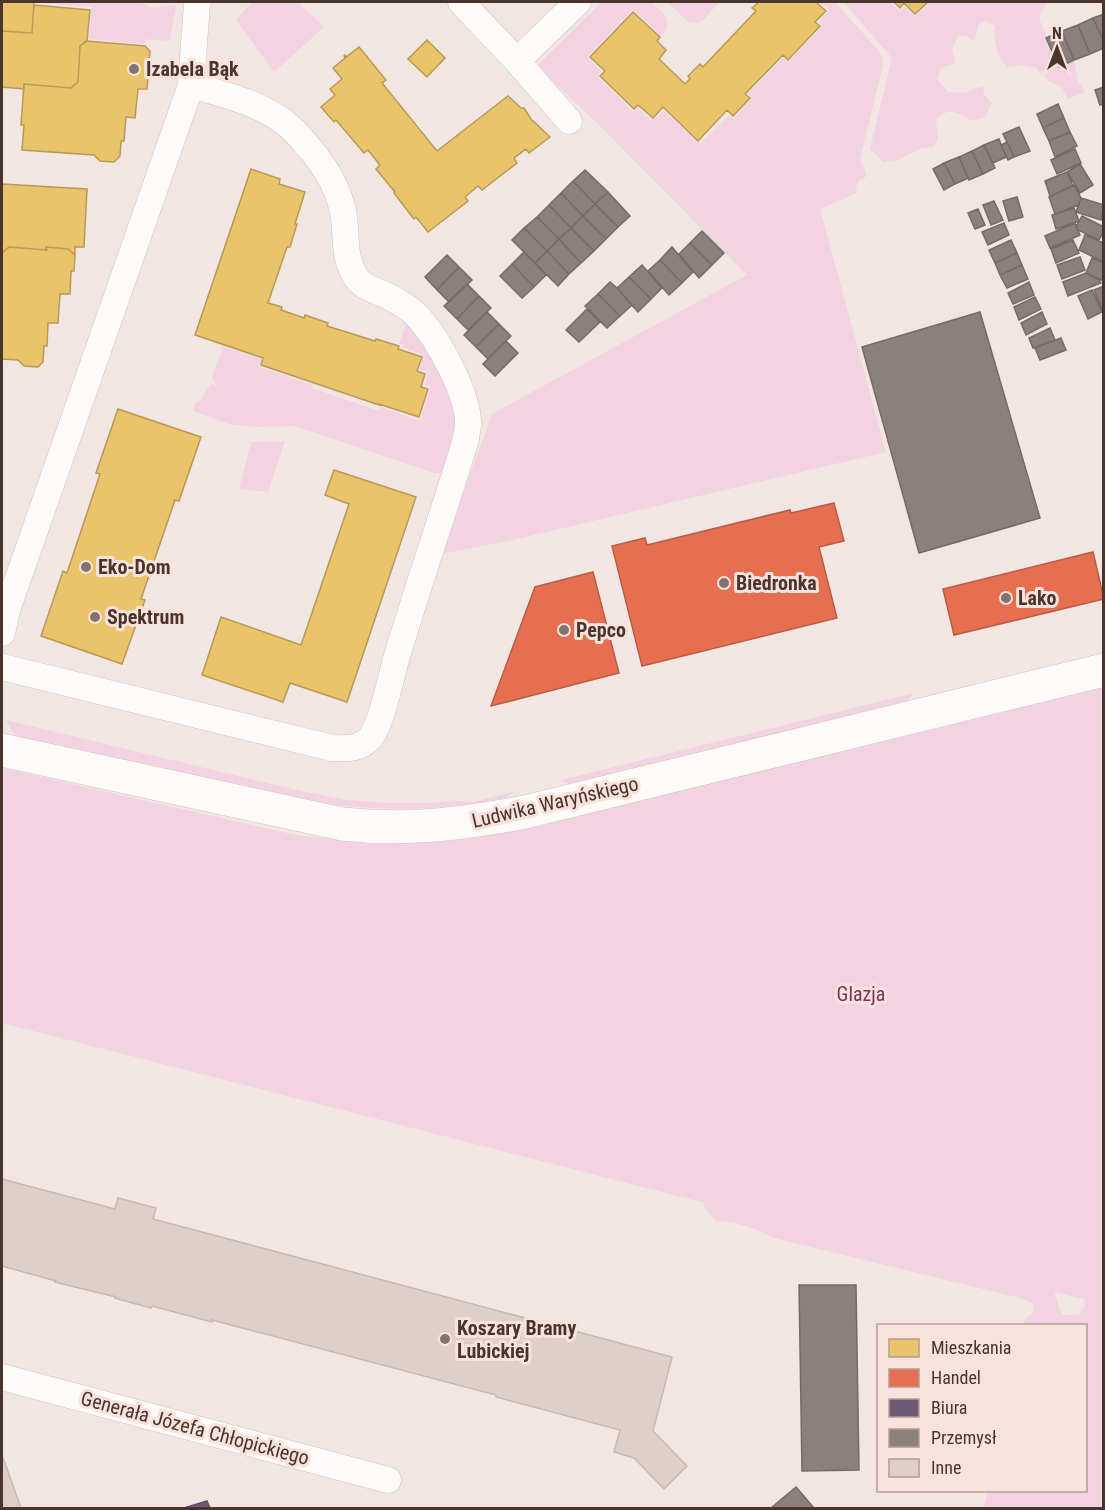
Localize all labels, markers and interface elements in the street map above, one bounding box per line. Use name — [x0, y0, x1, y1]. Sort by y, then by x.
north arrow — [1027, 18, 1087, 78]
text: N — [1052, 24, 1062, 43]
place label: Izabela Bąk — [146, 57, 239, 81]
marker: Izabela Bąk — [127, 62, 141, 76]
place label: Eko-Dom — [98, 555, 171, 579]
marker: Eko-Dom — [79, 560, 93, 574]
place label: Biedronka — [736, 571, 817, 595]
marker: Biedronka — [717, 576, 731, 590]
place label: Lako — [1018, 586, 1057, 610]
marker: Lako — [999, 591, 1013, 605]
place label: Spektrum — [107, 605, 184, 629]
marker: Spektrum — [88, 610, 102, 624]
place label: Pepco — [576, 618, 626, 642]
marker: Pepco — [557, 623, 571, 637]
street label: Ludwika Waryńskiego — [469, 771, 641, 833]
park label: Glazja — [837, 982, 885, 1006]
place label: Koszary Bramy Lubickiej — [457, 1316, 576, 1363]
legend — [877, 1324, 1087, 1492]
marker: Koszary Bramy Lubickiej — [438, 1332, 452, 1346]
text: Mieszkania — [931, 1337, 1011, 1358]
text: Handel — [931, 1367, 981, 1388]
street label: Generała Józefa Chłopickiego — [78, 1386, 312, 1470]
text: Biura — [931, 1397, 967, 1418]
text: Przemysł — [931, 1427, 997, 1448]
text: Inne — [931, 1457, 961, 1478]

